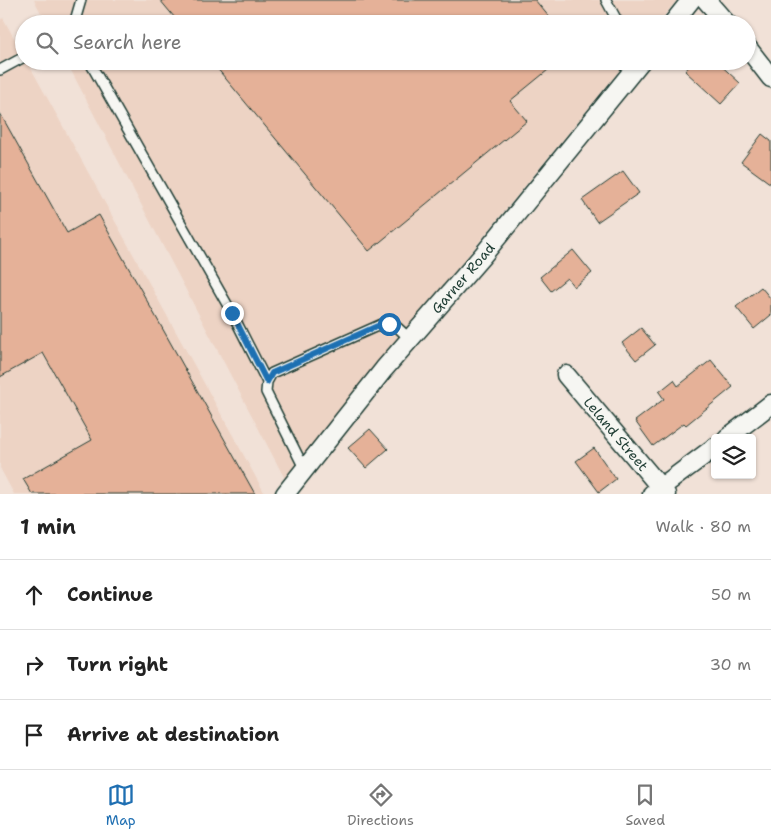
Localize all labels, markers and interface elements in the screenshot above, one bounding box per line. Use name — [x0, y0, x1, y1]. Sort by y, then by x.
search box — [15, 15, 756, 70]
icon: search — [33, 29, 61, 57]
text: Search here — [73, 30, 182, 55]
street label: Garner Road — [427, 239, 499, 317]
route end — [221, 302, 244, 325]
route start — [378, 313, 401, 336]
street label: Leland Street — [580, 393, 652, 475]
map controls — [711, 434, 756, 479]
button: layers — [711, 434, 756, 479]
text: 1 min — [20, 513, 76, 541]
text: Walk · 80 m — [656, 516, 751, 537]
icon: ahead — [20, 581, 48, 609]
text: Continue — [67, 582, 153, 607]
text: 50 m — [711, 584, 751, 605]
icon: right — [20, 651, 48, 679]
text: Turn right — [67, 652, 168, 677]
text: 30 m — [710, 654, 751, 675]
icon: arrive — [20, 721, 48, 749]
text: Arrive at destination — [67, 722, 279, 747]
tab: Map — [106, 781, 136, 829]
tab: Directions — [347, 781, 414, 829]
tab: Saved — [626, 781, 665, 829]

